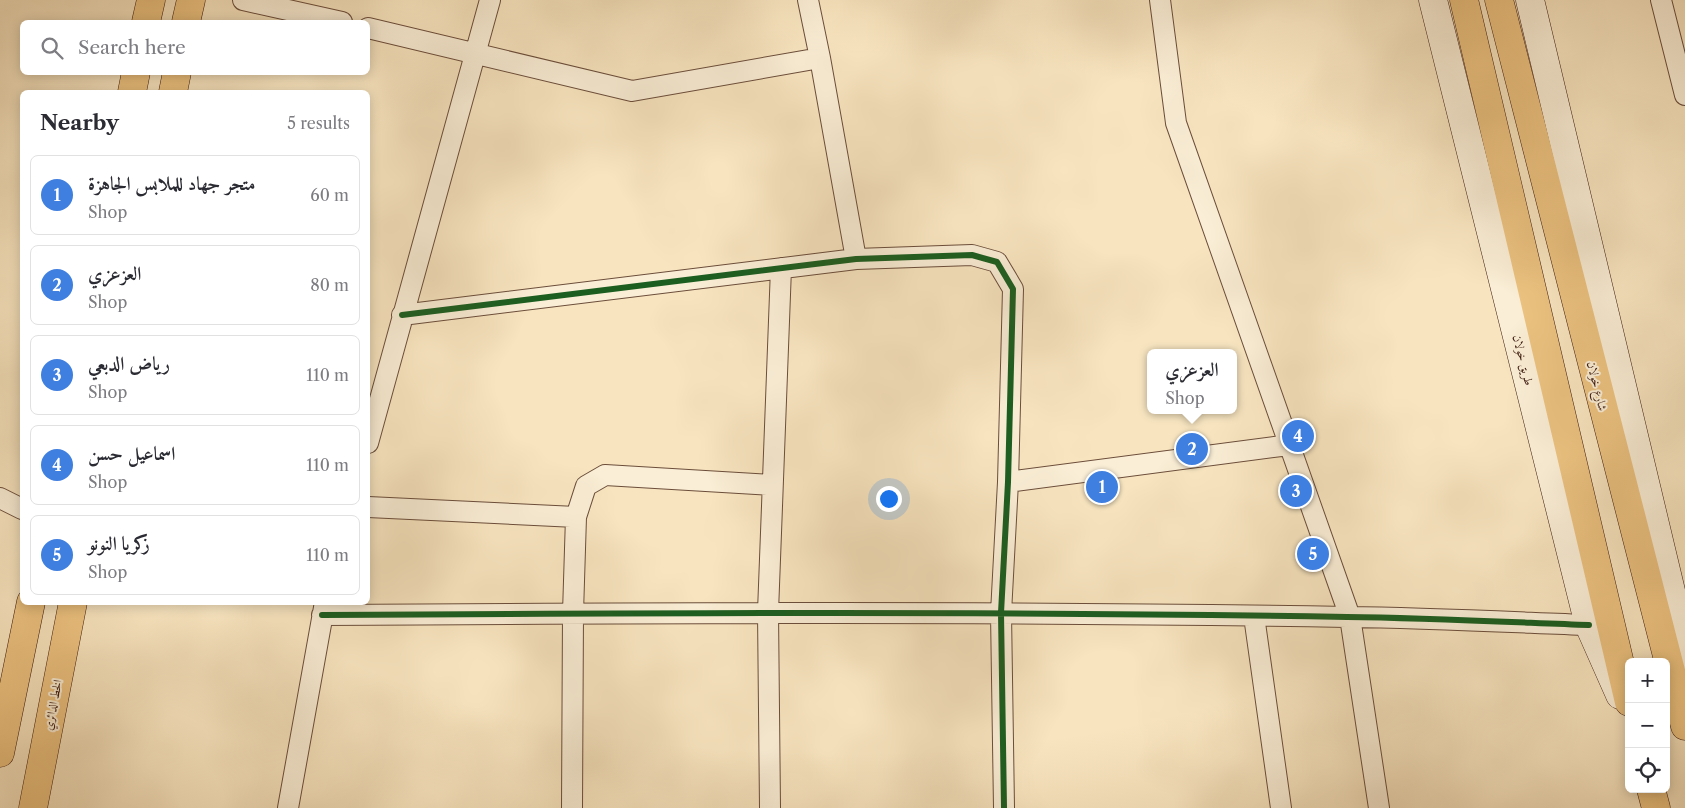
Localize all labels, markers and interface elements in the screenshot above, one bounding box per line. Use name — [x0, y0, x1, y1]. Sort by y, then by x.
search box — [20, 20, 370, 75]
icon: search — [38, 34, 66, 62]
text: Search here — [78, 36, 186, 59]
text: Nearby — [40, 110, 119, 135]
text: 5 results — [287, 113, 350, 133]
text: متجر جهاد للملابس الجاهزة — [88, 172, 255, 195]
text: 1 — [53, 185, 61, 205]
text: 60 m — [310, 185, 349, 205]
text: Shop — [88, 202, 127, 222]
text: العزعزي — [88, 262, 142, 285]
text: 2 — [52, 275, 62, 295]
text: 80 m — [310, 275, 349, 295]
text: Shop — [88, 292, 127, 312]
street label: طريق خولان — [1509, 333, 1537, 387]
popup — [1147, 349, 1237, 414]
text: رياض الدبعي — [88, 352, 170, 375]
text: العزعزي — [1165, 358, 1219, 381]
street label: شارع خولان — [1580, 360, 1611, 413]
text: 3 — [52, 365, 62, 385]
text: 110 m — [306, 365, 349, 385]
text: Shop — [88, 382, 127, 402]
text: Shop — [1165, 388, 1205, 408]
pin: 4 — [1282, 417, 1314, 455]
pin: 2 — [1176, 430, 1208, 468]
text: اسماعيل حسن — [88, 442, 175, 465]
text: 4 — [52, 455, 62, 475]
text: 110 m — [306, 455, 349, 475]
pin: 1 — [1086, 468, 1118, 506]
text: Shop — [88, 472, 127, 492]
pin: 3 — [1280, 472, 1312, 510]
your location — [876, 486, 902, 512]
text: زكريا النونو — [88, 532, 150, 555]
pin: 5 — [1297, 535, 1329, 573]
text: 5 — [53, 545, 61, 565]
text: 110 m — [306, 545, 349, 565]
text: Shop — [88, 562, 127, 582]
map controls — [1625, 658, 1670, 793]
button: + — [1625, 658, 1670, 703]
street label: الخط الدائري — [40, 678, 68, 732]
button: − — [1625, 703, 1670, 748]
button: locate — [1625, 748, 1670, 793]

